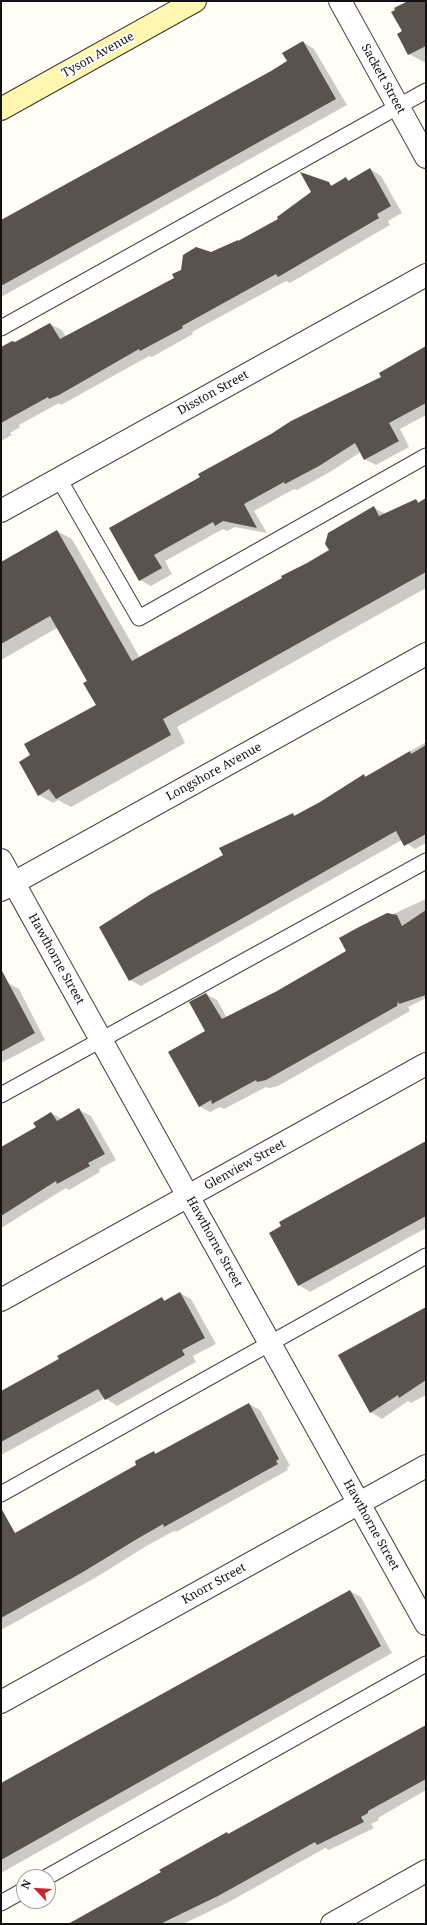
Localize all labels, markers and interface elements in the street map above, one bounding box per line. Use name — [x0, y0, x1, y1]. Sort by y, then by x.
street label: Tyson Avenue — [59, 29, 137, 81]
street label: Sackett Street — [358, 42, 408, 116]
street label: Disston Street — [175, 368, 251, 418]
street label: Longshore Avenue — [164, 740, 264, 804]
street label: Hawthorne Street — [25, 911, 87, 1007]
street label: Glenview Street — [202, 1137, 288, 1193]
street label: Hawthorne Street — [183, 1194, 245, 1290]
street label: Hawthorne Street — [340, 1477, 402, 1573]
street label: Knorr Street — [179, 1561, 249, 1607]
north arrow — [16, 1869, 56, 1909]
text: N — [17, 1877, 34, 1891]

